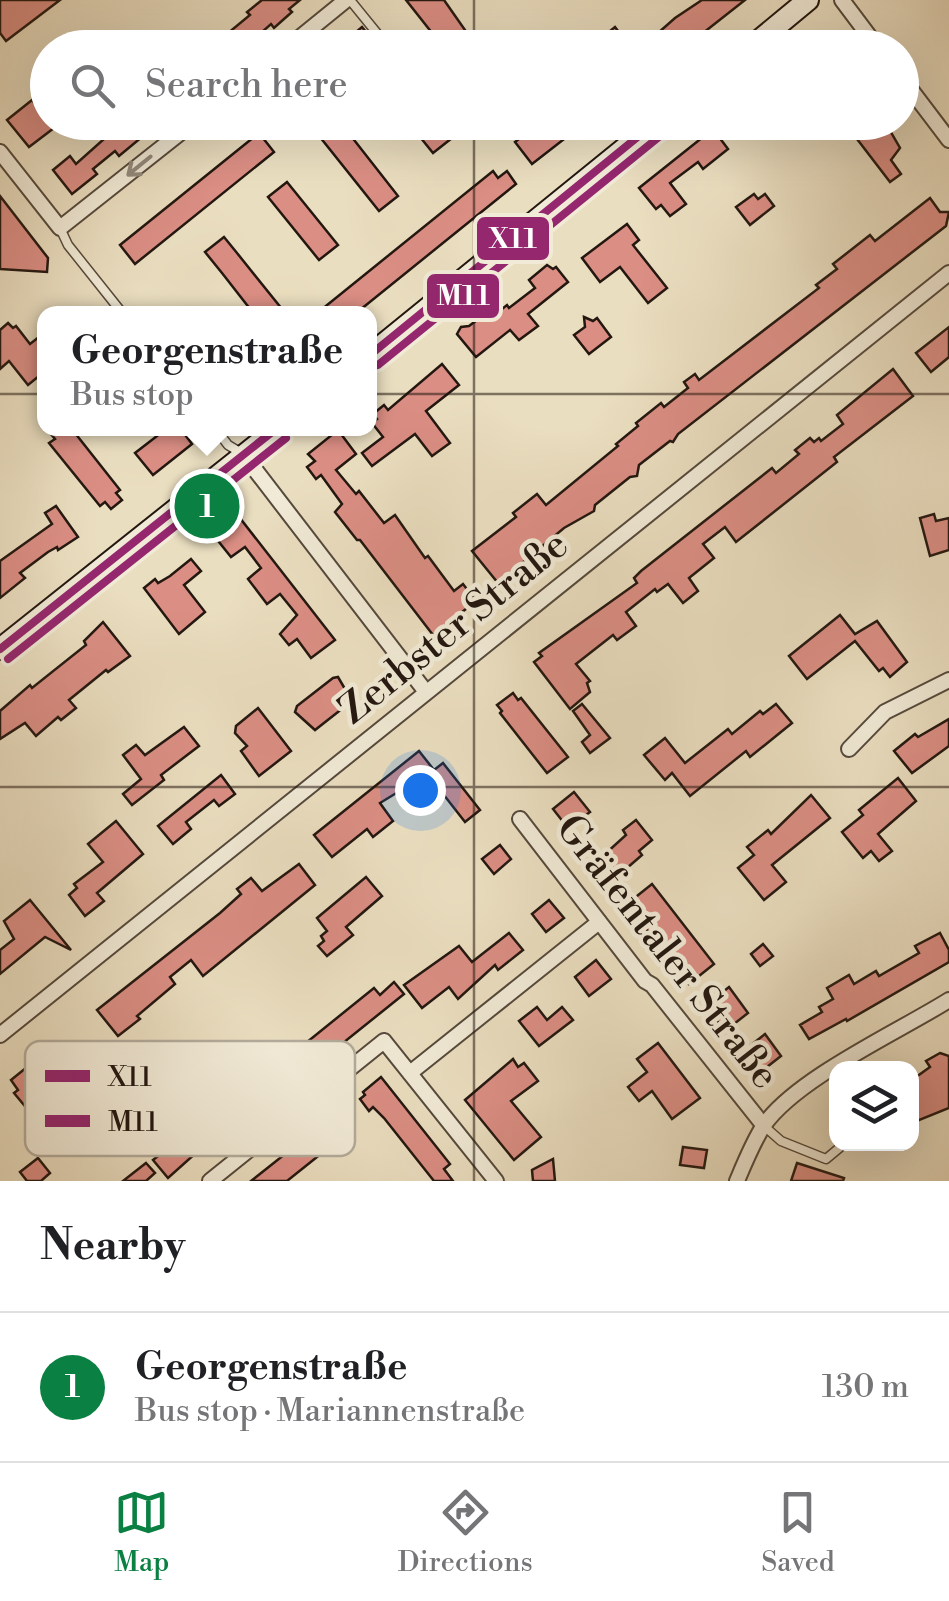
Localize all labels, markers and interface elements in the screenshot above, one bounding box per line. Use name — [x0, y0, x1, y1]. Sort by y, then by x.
search box — [30, 30, 919, 140]
icon: search — [65, 58, 120, 113]
text: Search here — [145, 62, 348, 109]
one-way arrow — [126, 155, 153, 176]
line badge: X11 — [475, 215, 551, 262]
text: X11 — [488, 222, 538, 257]
line badge: M11 — [425, 272, 501, 320]
text: M11 — [436, 279, 490, 314]
popup — [37, 306, 377, 436]
text: Georgenstraße — [71, 328, 343, 375]
text: Bus stop — [71, 375, 194, 415]
pin: 1 — [174, 468, 240, 544]
street label: Zerbster Straße — [329, 520, 579, 736]
your location — [395, 765, 446, 816]
street label: Gräfentaler Straße — [544, 805, 790, 1099]
legend — [25, 1041, 355, 1156]
text: X11 — [107, 1060, 152, 1095]
map controls — [829, 1061, 919, 1151]
button: layers — [829, 1061, 919, 1151]
text: M11 — [108, 1105, 158, 1140]
text: Nearby — [40, 1220, 185, 1273]
text: Georgenstraße — [135, 1344, 407, 1391]
text: 1 — [65, 1367, 80, 1407]
text: 130 m — [822, 1367, 909, 1407]
text: Bus stop · Mariannenstraße — [135, 1391, 525, 1431]
tab: Map — [114, 1485, 169, 1580]
tab: Directions — [398, 1485, 533, 1580]
tab: Saved — [761, 1485, 835, 1580]

